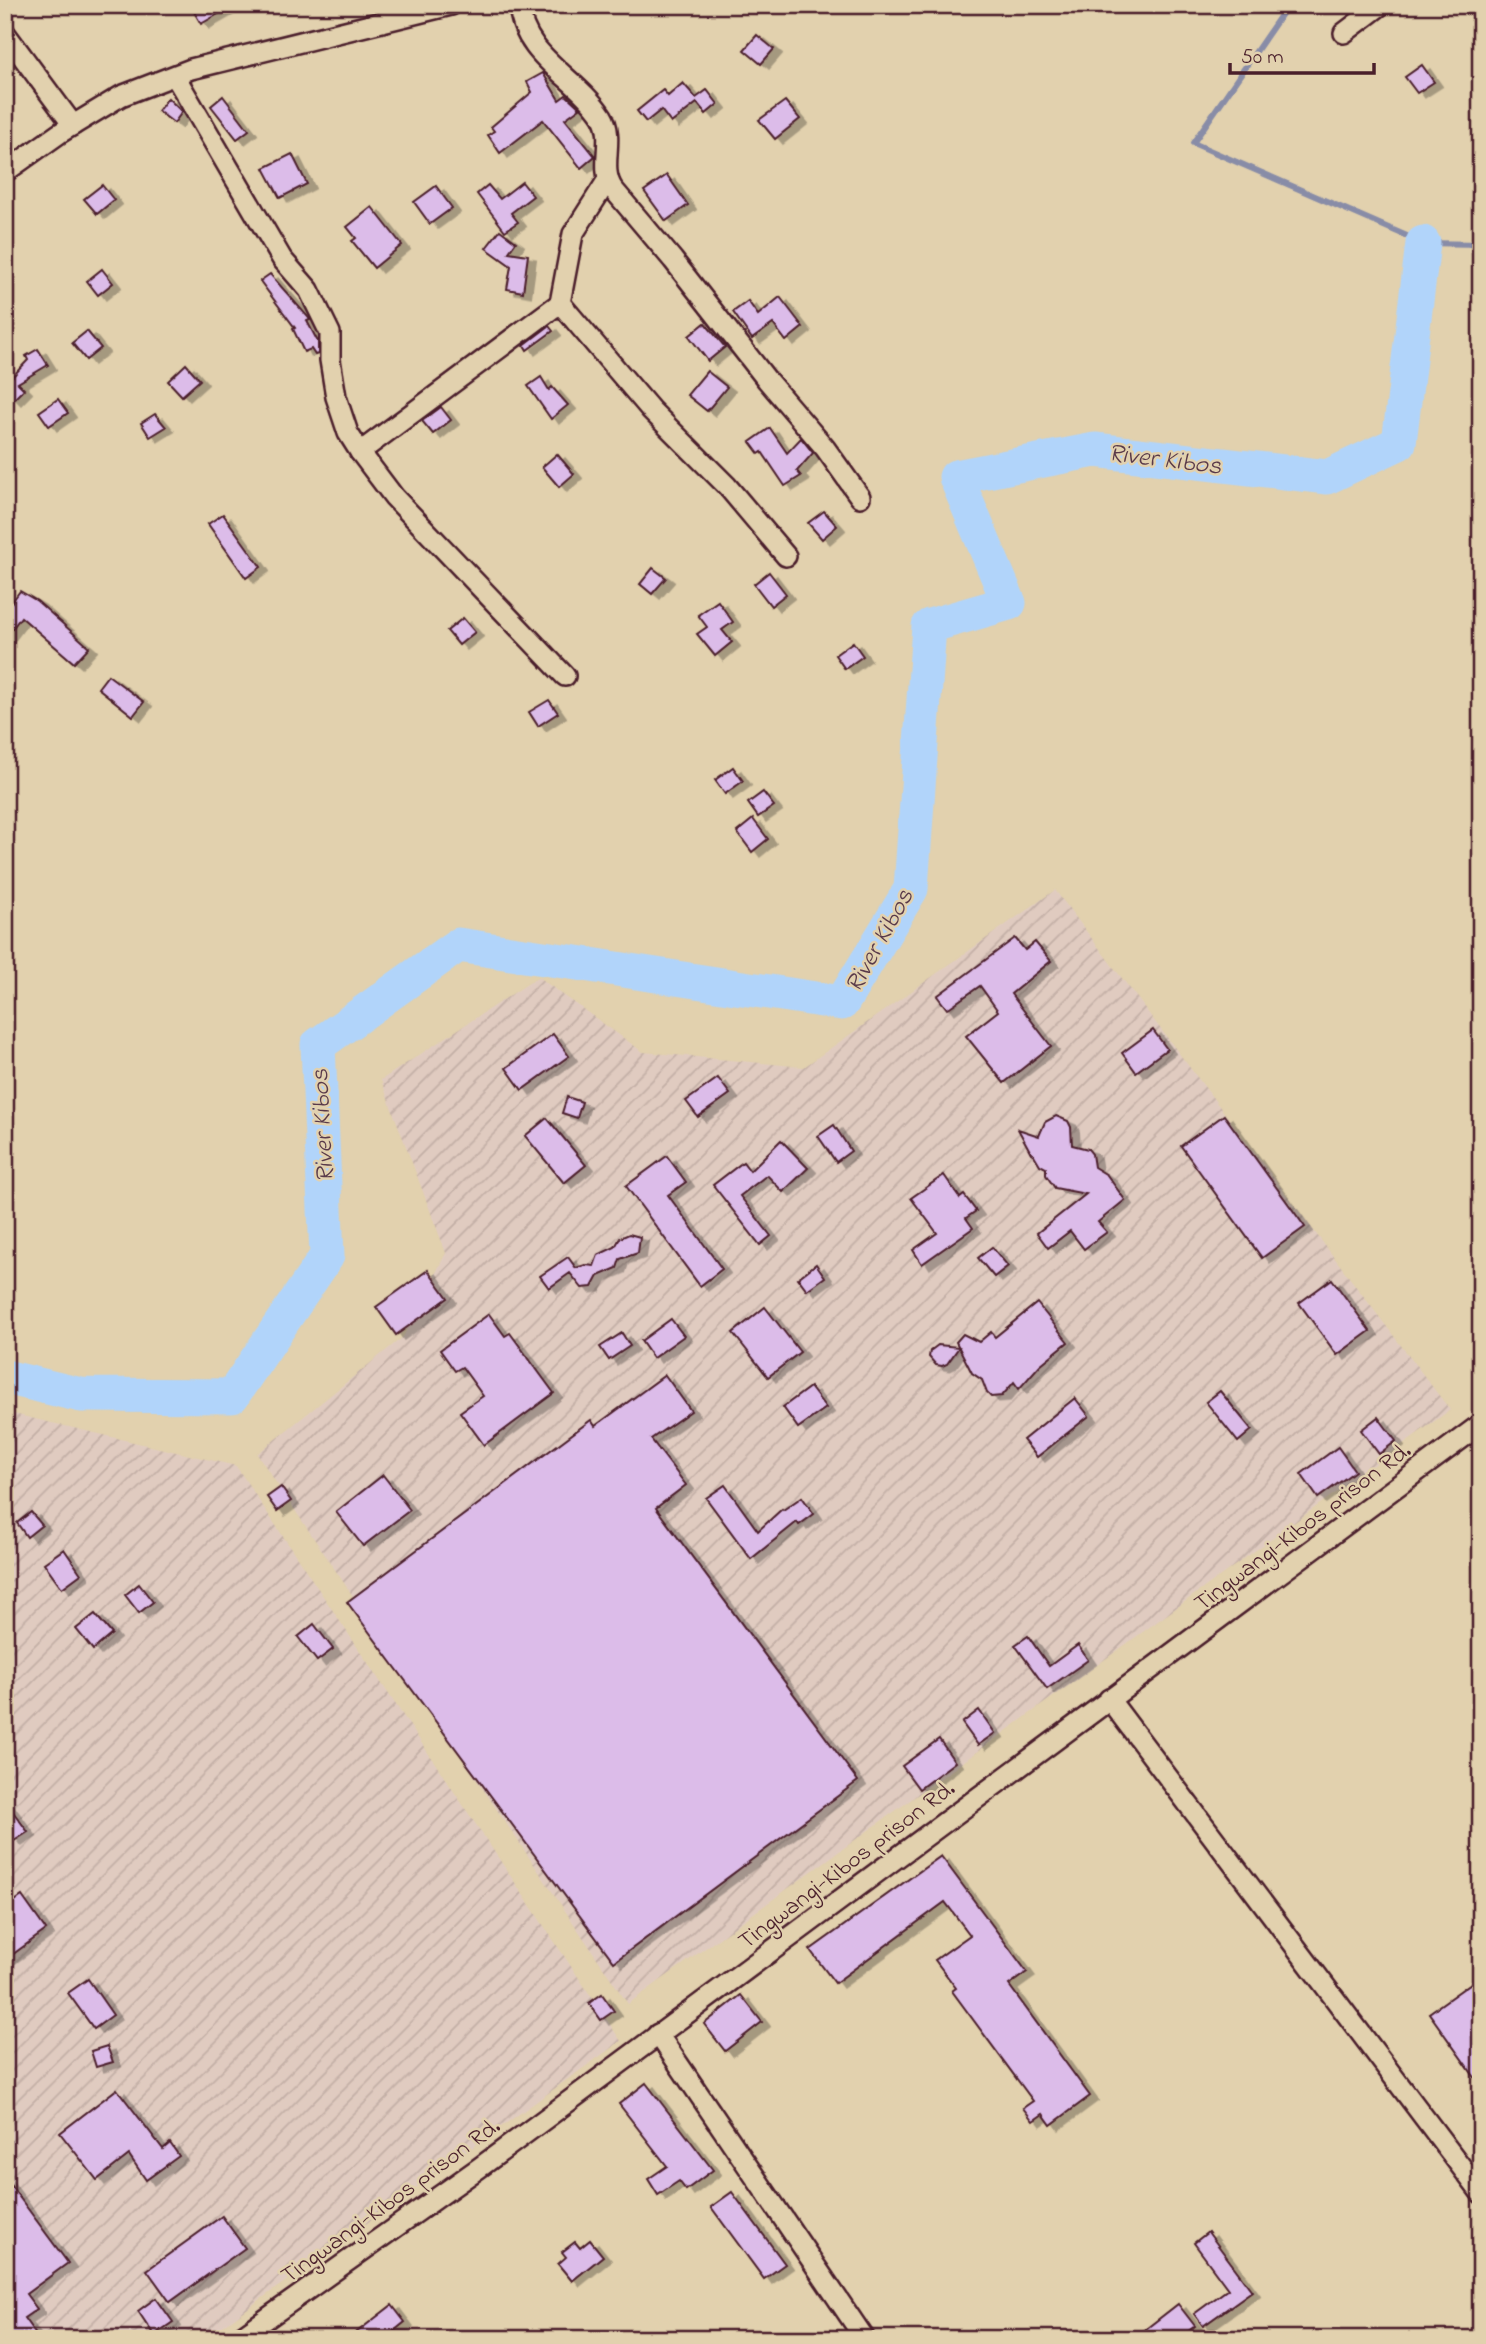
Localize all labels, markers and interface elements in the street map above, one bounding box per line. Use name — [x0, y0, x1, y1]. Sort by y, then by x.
scale bar — [1230, 32, 1374, 76]
text: 50 m — [1241, 43, 1284, 73]
water label: River Kibos — [1106, 435, 1224, 487]
water label: River Kibos — [836, 882, 925, 1000]
water label: River Kibos — [302, 1067, 346, 1184]
street label: Tingwangi-Kibos prison Rd. — [1188, 1435, 1419, 1621]
street label: Tingwangi-Kibos prison Rd. — [732, 1773, 963, 1959]
street label: Tingwangi-Kibos prison Rd. — [275, 2110, 509, 2294]

